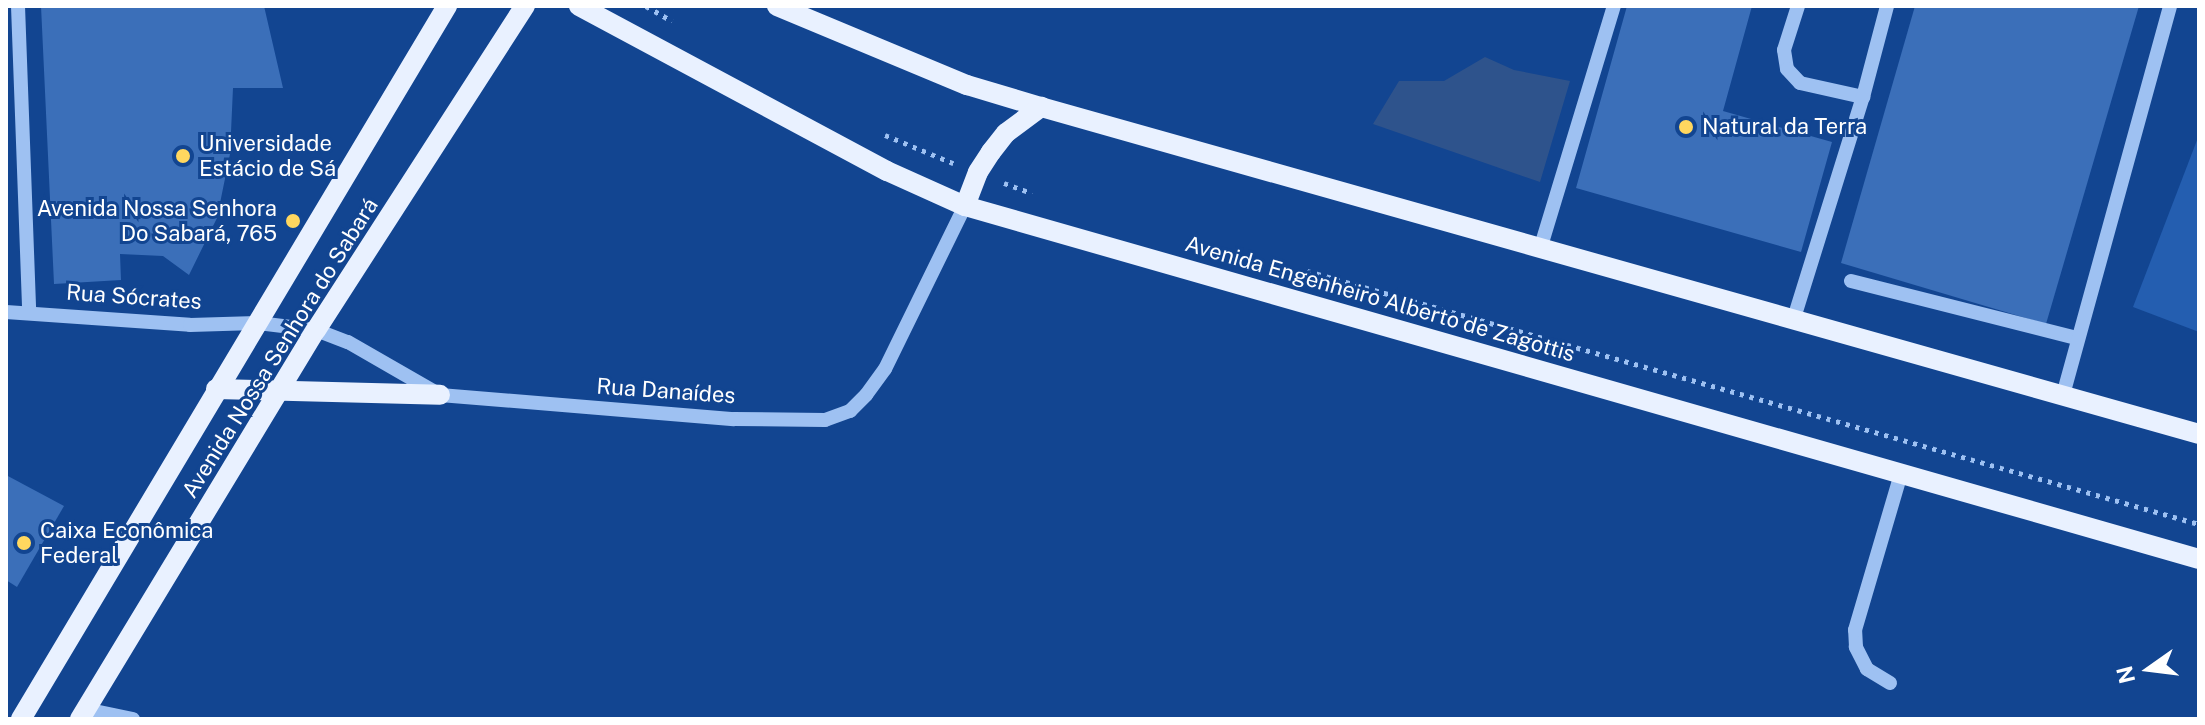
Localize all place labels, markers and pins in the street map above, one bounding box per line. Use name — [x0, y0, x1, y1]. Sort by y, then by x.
place label: Natural da Terra — [1702, 114, 1868, 140]
marker: Natural da Terra — [1677, 118, 1695, 136]
place label: Universidade Estácio de Sá — [199, 130, 337, 182]
marker: Universidade Estácio de Sá — [174, 147, 192, 165]
place label: Avenida Nossa Senhora Do Sabará, 765 — [37, 195, 277, 246]
marker: Avenida Nossa Senhora Do Sabará, 765 — [284, 212, 302, 230]
place label: Caixa Econômica Federal — [40, 517, 214, 568]
marker: Caixa Econômica Federal — [15, 534, 33, 552]

